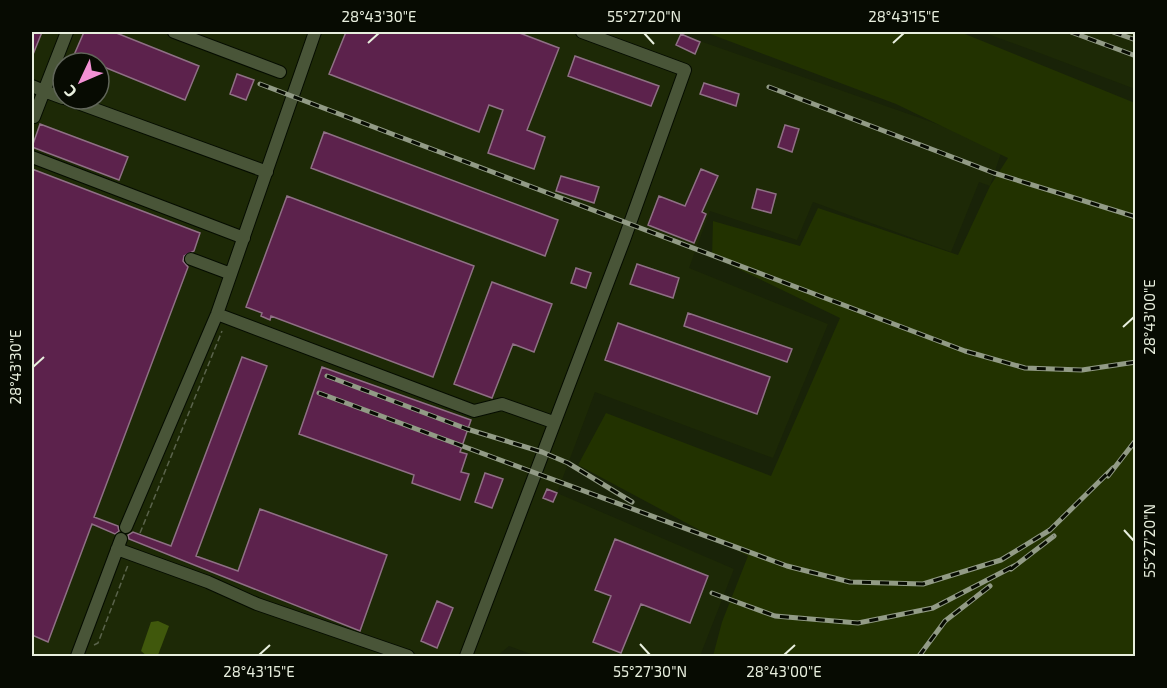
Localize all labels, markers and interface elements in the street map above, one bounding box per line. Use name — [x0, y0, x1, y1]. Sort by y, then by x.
text: 28°43'30"E — [342, 7, 416, 25]
text: 55°27'20"N — [607, 7, 681, 25]
text: 28°43'15"E — [868, 7, 940, 25]
north arrow — [51, 51, 111, 111]
text: С — [60, 82, 80, 102]
text: 28°43'00"E — [1140, 279, 1158, 355]
text: 28°43'30"E — [6, 330, 24, 404]
text: 55°27'20"N — [1140, 504, 1158, 578]
text: 28°43'15"E — [223, 662, 295, 680]
text: 55°27'30"N — [613, 662, 687, 680]
text: 28°43'00"E — [746, 662, 822, 680]

